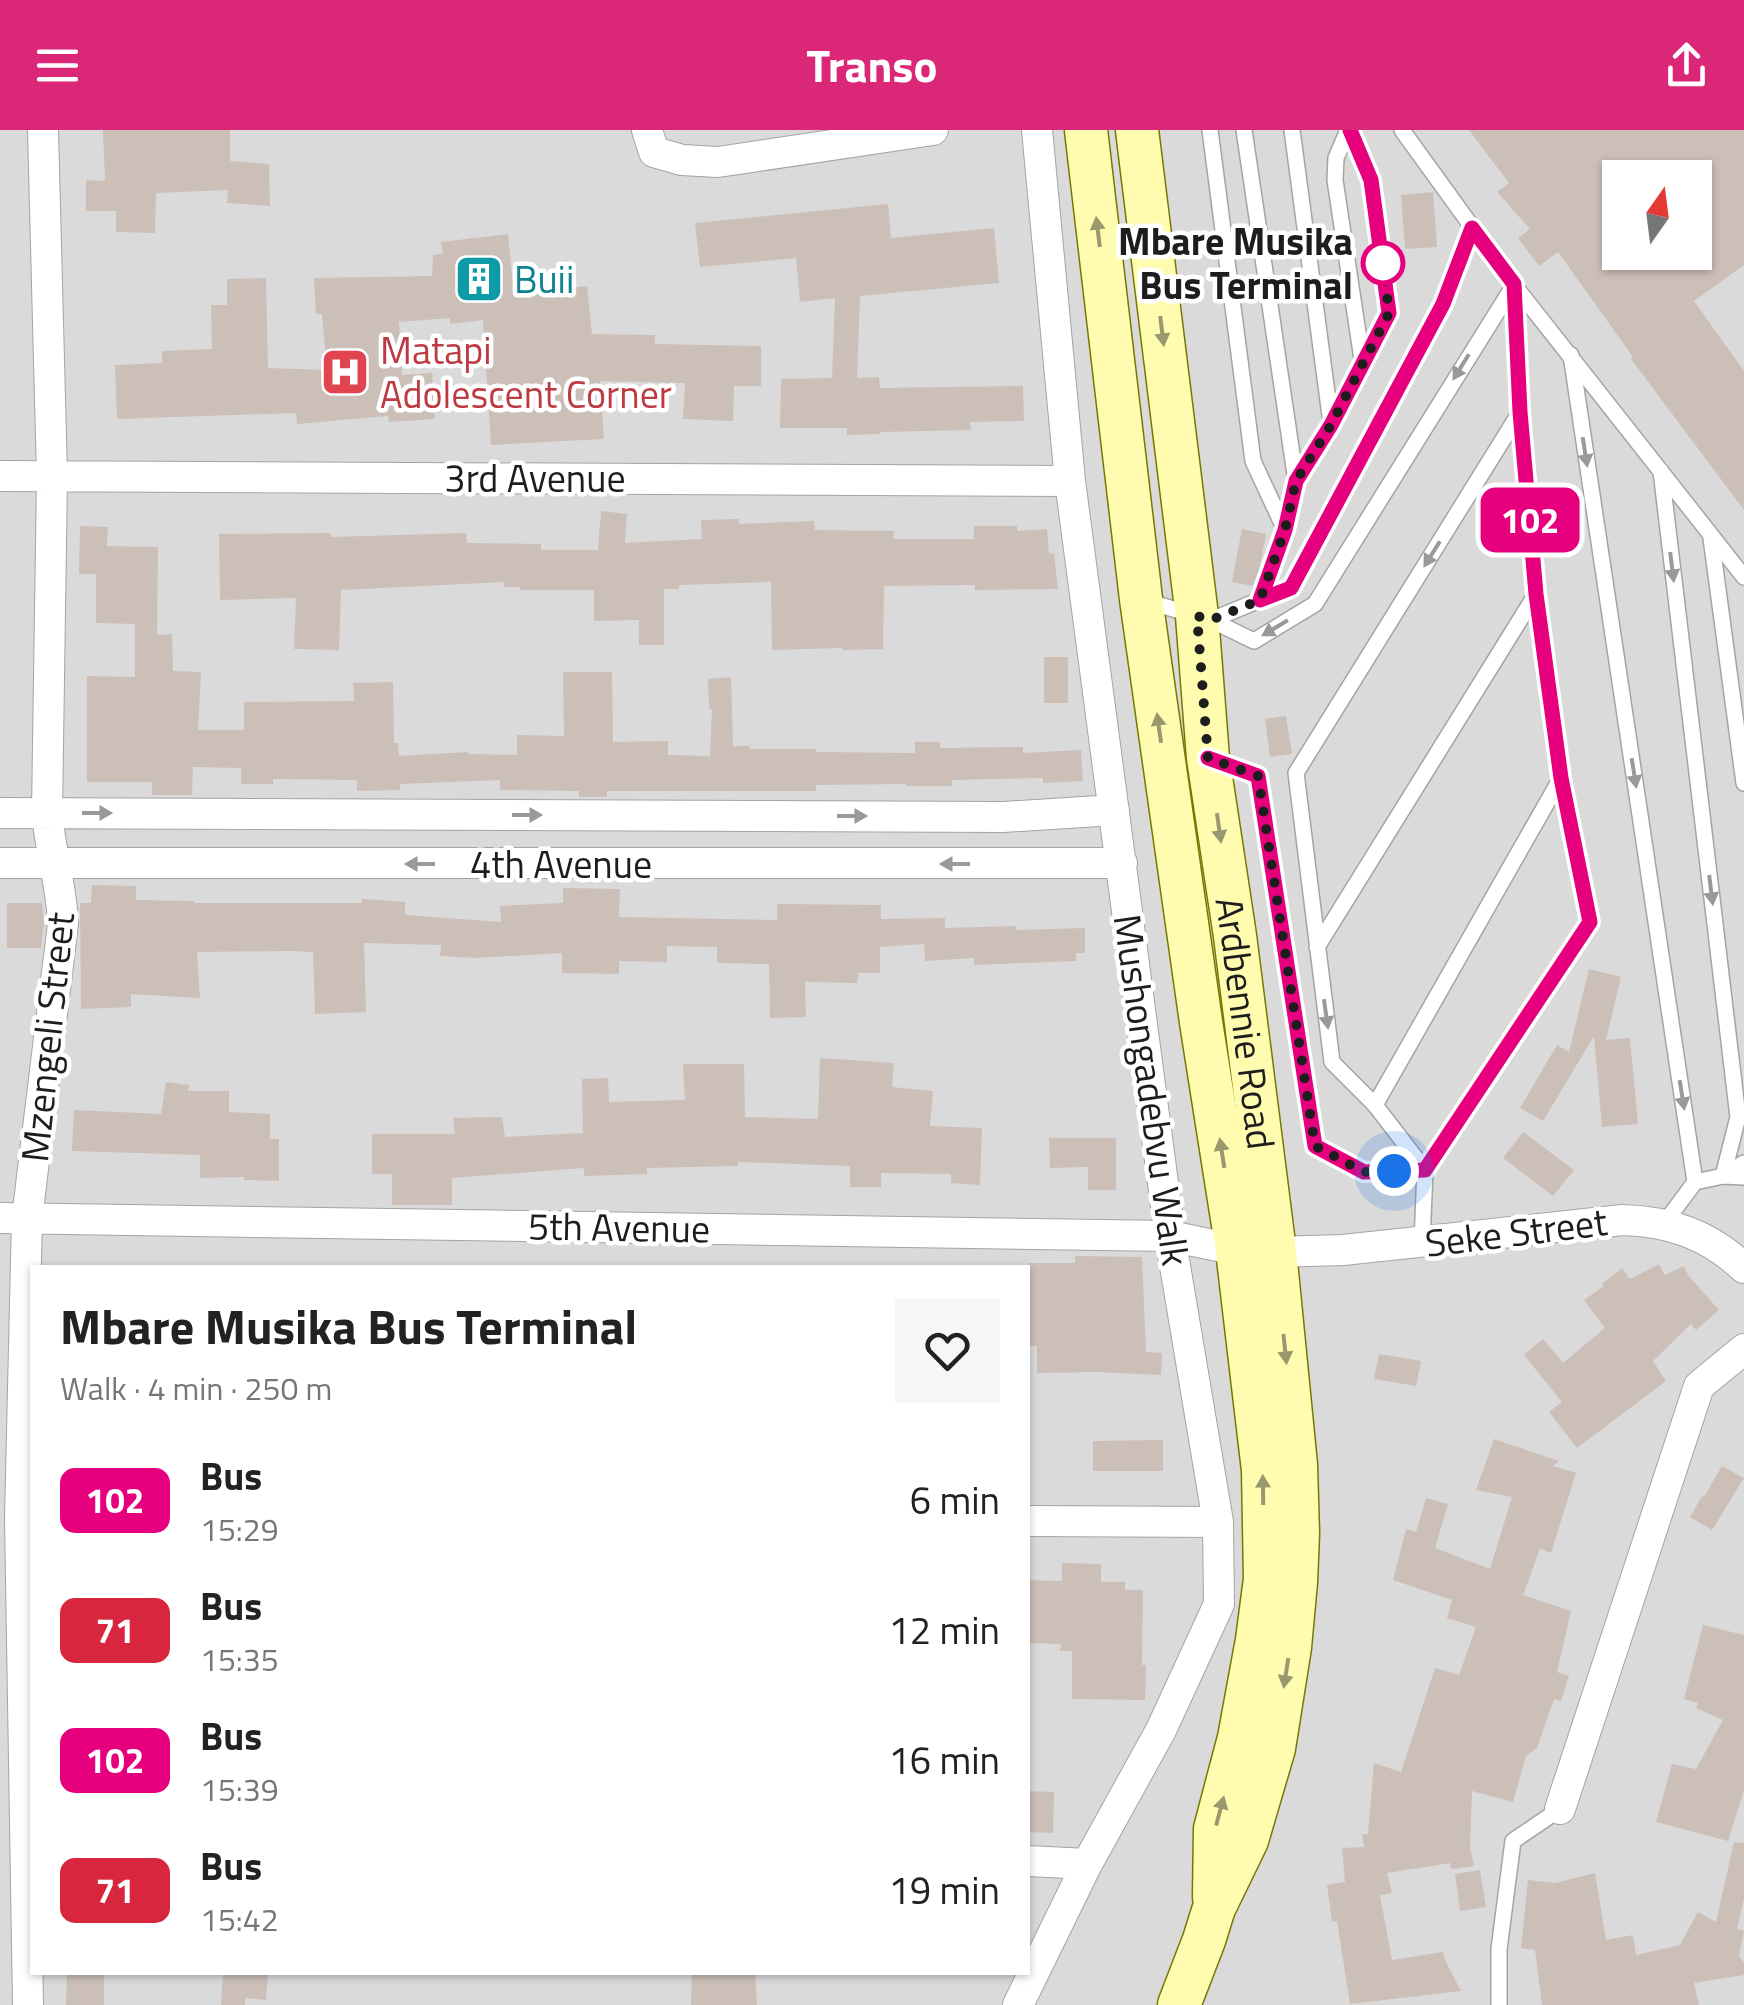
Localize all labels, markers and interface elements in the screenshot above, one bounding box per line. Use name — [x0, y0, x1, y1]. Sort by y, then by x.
text: Transo — [806, 31, 938, 99]
icon: menu — [30, 38, 85, 93]
icon: share — [1659, 38, 1714, 93]
north arrow — [1602, 160, 1712, 270]
map controls — [1602, 160, 1712, 270]
place label: Mbare Musika Bus Terminal — [1118, 212, 1353, 314]
one-way arrow — [1090, 215, 1106, 247]
marker: Mbare Musika Bus Terminal — [1362, 242, 1404, 284]
place label: Buii — [514, 250, 574, 308]
building icon: Buii — [453, 253, 505, 305]
one-way arrow — [1154, 316, 1170, 347]
place label: Matapi Adolescent Corner — [380, 321, 672, 423]
hospital icon: Matapi Adolescent Corner — [319, 346, 371, 398]
one-way arrow — [1452, 353, 1471, 380]
one-way arrow — [1578, 436, 1594, 468]
street label: 3rd Avenue — [444, 449, 626, 507]
line badge: 102 — [1472, 488, 1588, 552]
text: 102 — [1501, 493, 1559, 547]
one-way arrow — [1423, 541, 1441, 568]
one-way arrow — [1664, 552, 1680, 584]
one-way arrow — [1261, 619, 1289, 636]
one-way arrow — [1151, 712, 1167, 743]
one-way arrow — [1626, 758, 1642, 789]
one-way arrow — [82, 805, 114, 821]
one-way arrow — [512, 807, 544, 823]
one-way arrow — [837, 808, 869, 824]
one-way arrow — [1211, 812, 1227, 844]
street label: 4th Avenue — [470, 835, 652, 893]
one-way arrow — [403, 856, 435, 872]
one-way arrow — [938, 856, 970, 872]
one-way arrow — [1703, 875, 1719, 907]
street label: Ardbennie Road — [1200, 893, 1291, 1153]
street label: Mzengeli Street — [5, 909, 89, 1165]
street label: Mushongadebvu Walk — [1099, 911, 1205, 1269]
one-way arrow — [1318, 998, 1334, 1030]
one-way arrow — [1675, 1079, 1691, 1111]
one-way arrow — [1214, 1137, 1229, 1169]
your location — [1369, 1146, 1419, 1196]
street label: Seke Street — [1422, 1192, 1610, 1272]
street label: 5th Avenue — [527, 1196, 711, 1258]
text: Mbare Musika Bus Terminal — [60, 1290, 637, 1363]
button: heart — [895, 1298, 1000, 1403]
one-way arrow — [1277, 1334, 1293, 1365]
text: Walk · 4 min · 250 m — [60, 1364, 332, 1412]
text: Bus — [200, 1447, 262, 1505]
text: 6 min — [910, 1471, 1000, 1529]
text: 102 — [86, 1473, 144, 1527]
one-way arrow — [1255, 1474, 1271, 1506]
text: 15:29 — [200, 1505, 279, 1553]
text: Bus — [200, 1577, 262, 1635]
text: 12 min — [889, 1601, 1000, 1659]
text: 71 — [95, 1603, 135, 1657]
text: 15:35 — [200, 1635, 279, 1683]
one-way arrow — [1278, 1658, 1293, 1689]
text: Bus — [200, 1707, 262, 1765]
text: 16 min — [889, 1731, 1000, 1789]
text: 102 — [86, 1733, 144, 1787]
text: 15:39 — [200, 1765, 279, 1813]
one-way arrow — [1213, 1795, 1228, 1826]
text: Bus — [200, 1837, 262, 1895]
text: 19 min — [889, 1861, 1000, 1919]
text: 71 — [95, 1863, 135, 1917]
text: 15:42 — [200, 1895, 279, 1943]

